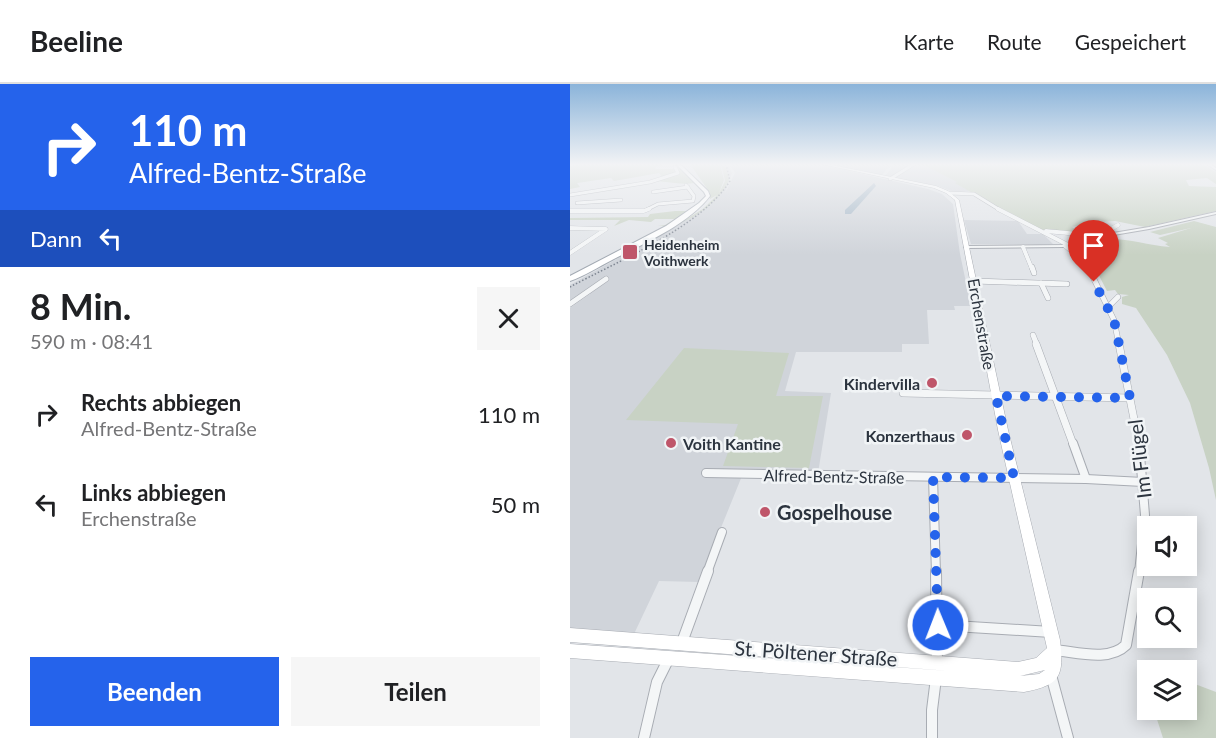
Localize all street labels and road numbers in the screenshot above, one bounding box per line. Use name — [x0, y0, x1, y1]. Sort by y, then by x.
street label: Erchenstraße — [965, 277, 999, 371]
street label: Im Flügel — [1122, 418, 1156, 500]
street label: Alfred-Bentz-Straße — [763, 465, 905, 487]
street label: St. Pöltener Straße — [734, 635, 898, 671]

